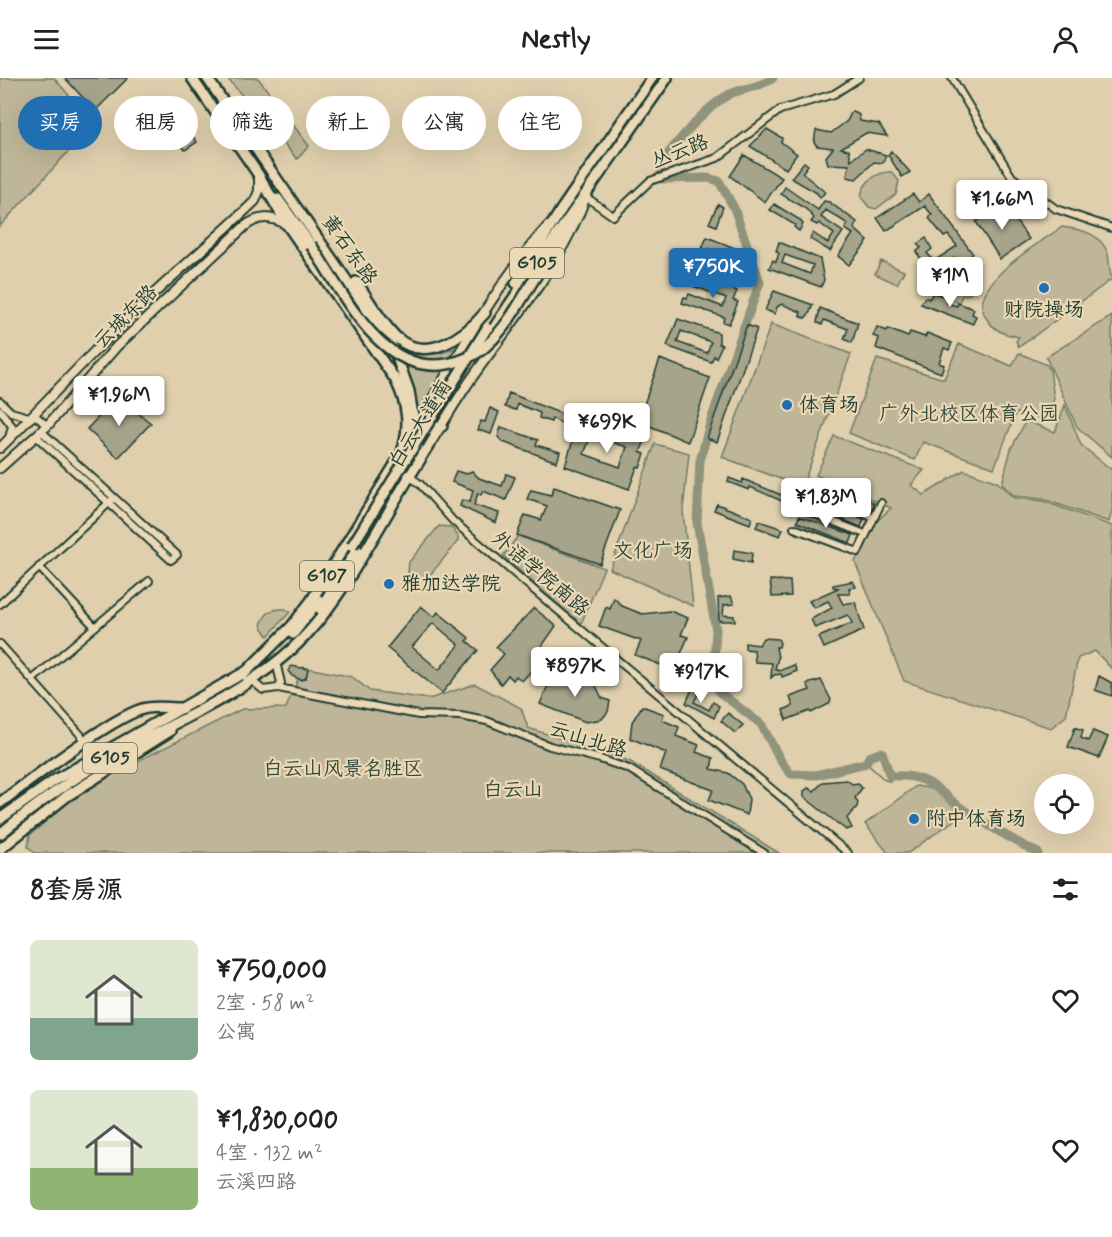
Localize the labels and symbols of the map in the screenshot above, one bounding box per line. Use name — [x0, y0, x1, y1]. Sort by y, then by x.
street label: 丛云路 — [647, 128, 714, 175]
pin: ¥1.66M — [953, 180, 1051, 231]
street label: 黄石东路 — [315, 209, 384, 291]
road number: G105 — [510, 248, 564, 278]
pin: ¥750K — [671, 248, 755, 299]
pin: ¥1M — [921, 257, 979, 308]
street label: 云城东路 — [88, 278, 165, 355]
marker: 财院操场 — [1037, 281, 1051, 295]
place label: 财院操场 — [1004, 297, 1084, 324]
street label: 白云大道南 — [383, 374, 459, 474]
pin: ¥1.96M — [70, 376, 168, 427]
place label: 体育场 — [799, 392, 859, 419]
marker: 体育场 — [780, 398, 794, 412]
park label: 广外北校区体育公园 — [879, 401, 1059, 428]
pin: ¥699K — [565, 403, 649, 454]
pin: ¥1.83M — [777, 478, 875, 529]
street label: 外语学院南路 — [485, 525, 595, 624]
park label: 文化广场 — [613, 538, 693, 565]
road number: G107 — [300, 561, 354, 591]
place label: 雅加达学院 — [401, 571, 501, 598]
marker: 雅加达学院 — [382, 577, 396, 591]
pin: ¥897K — [533, 647, 617, 698]
pin: ¥917K — [659, 653, 743, 704]
street label: 云山北路 — [546, 715, 631, 765]
road number: G105 — [83, 743, 137, 773]
park label: 白云山风景名胜区 — [263, 756, 423, 783]
park label: 白云山 — [483, 777, 543, 804]
place label: 附中体育场 — [926, 806, 1026, 833]
marker: 附中体育场 — [907, 812, 921, 826]

